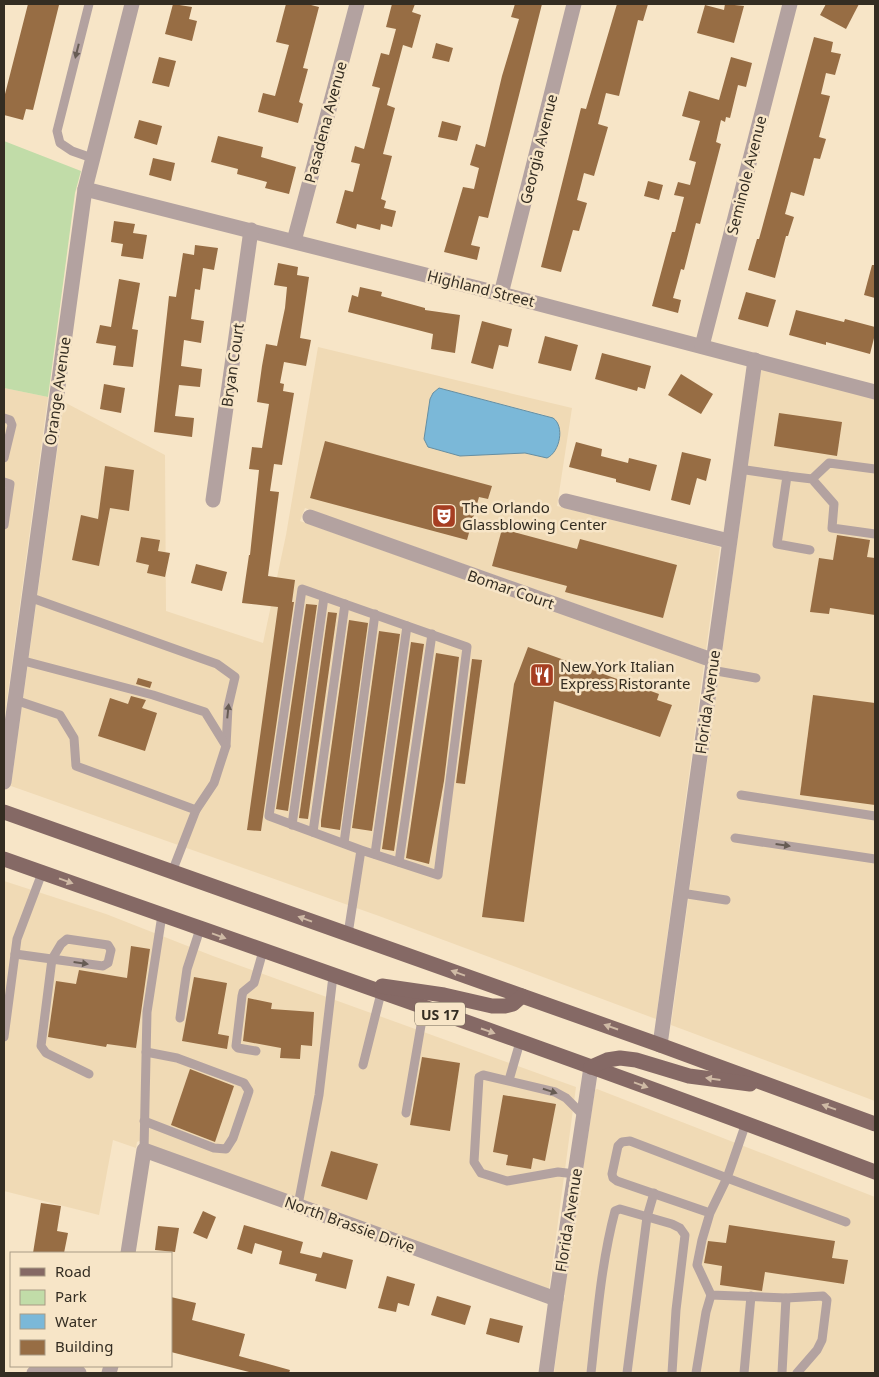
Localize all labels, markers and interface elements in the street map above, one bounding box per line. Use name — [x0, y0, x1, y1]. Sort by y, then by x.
one-way arrow — [73, 44, 81, 59]
street label: Pasadena Avenue — [299, 59, 351, 185]
street label: Georgia Avenue — [515, 92, 561, 206]
street label: Seminole Avenue — [722, 113, 770, 237]
street label: Highland Street — [425, 265, 537, 311]
street label: Bryan Court — [216, 321, 248, 408]
street label: Orange Avenue — [39, 335, 75, 447]
place label: The Orlando Glassblowing Center — [462, 497, 607, 534]
theatre icon: The Orlando Glassblowing Center — [431, 503, 457, 529]
street label: Bomar Court — [465, 565, 558, 613]
street label: Florida Avenue — [690, 649, 724, 755]
place label: New York Italian Express Ristorante — [560, 656, 690, 693]
restaurant icon: New York Italian Express Ristorante — [529, 662, 555, 688]
one-way arrow — [224, 703, 232, 719]
one-way arrow — [775, 841, 791, 849]
one-way arrow — [59, 877, 74, 885]
one-way arrow — [297, 915, 312, 923]
one-way arrow — [212, 933, 227, 940]
one-way arrow — [73, 959, 89, 967]
one-way arrow — [450, 969, 465, 977]
road number: US 17 — [415, 1002, 465, 1026]
one-way arrow — [603, 1023, 618, 1031]
one-way arrow — [481, 1027, 496, 1035]
one-way arrow — [704, 1075, 720, 1083]
one-way arrow — [634, 1081, 649, 1089]
one-way arrow — [543, 1087, 558, 1095]
one-way arrow — [822, 1103, 837, 1110]
street label: Florida Avenue — [550, 1167, 586, 1273]
street label: North Brassie Drive — [282, 1191, 418, 1257]
legend — [10, 1252, 172, 1367]
text: Road — [55, 1261, 91, 1281]
text: Park — [55, 1286, 87, 1306]
text: Water — [55, 1311, 97, 1331]
text: Building — [55, 1336, 113, 1356]

